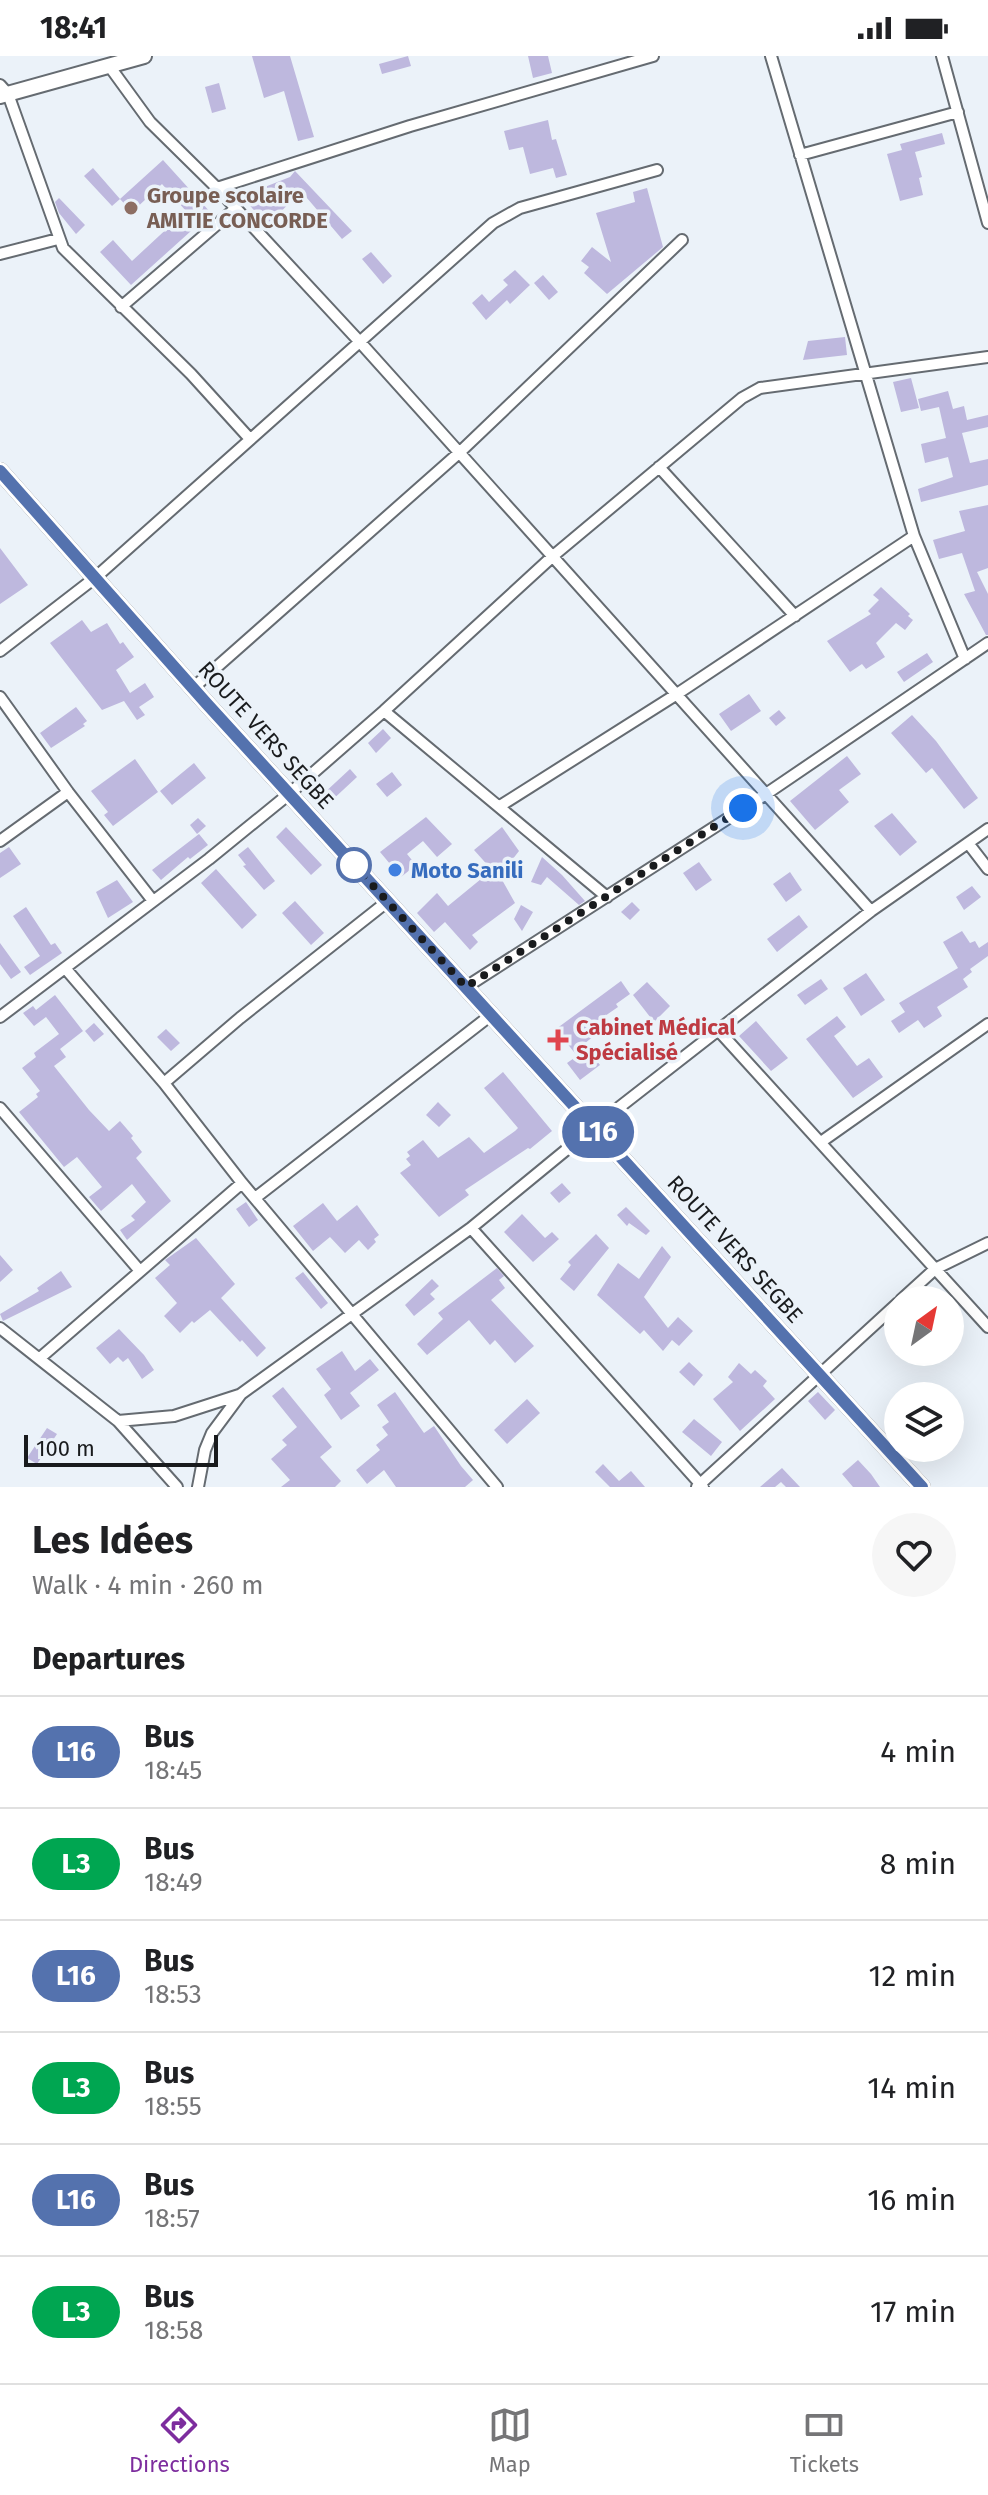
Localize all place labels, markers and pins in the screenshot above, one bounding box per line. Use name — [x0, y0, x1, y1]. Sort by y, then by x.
place label: Groupe scolaire AMITIE CONCORDE — [146, 182, 328, 234]
marker: Groupe scolaire AMITIE CONCORDE — [122, 199, 140, 217]
unlabelled marker — [337, 848, 371, 882]
place label: Moto Sanili — [411, 857, 524, 884]
marker: Moto Sanili — [386, 861, 404, 879]
place label: Cabinet Médical Spécialisé — [576, 1014, 736, 1066]
marker: Cabinet Médical Spécialisé — [547, 1029, 569, 1051]

